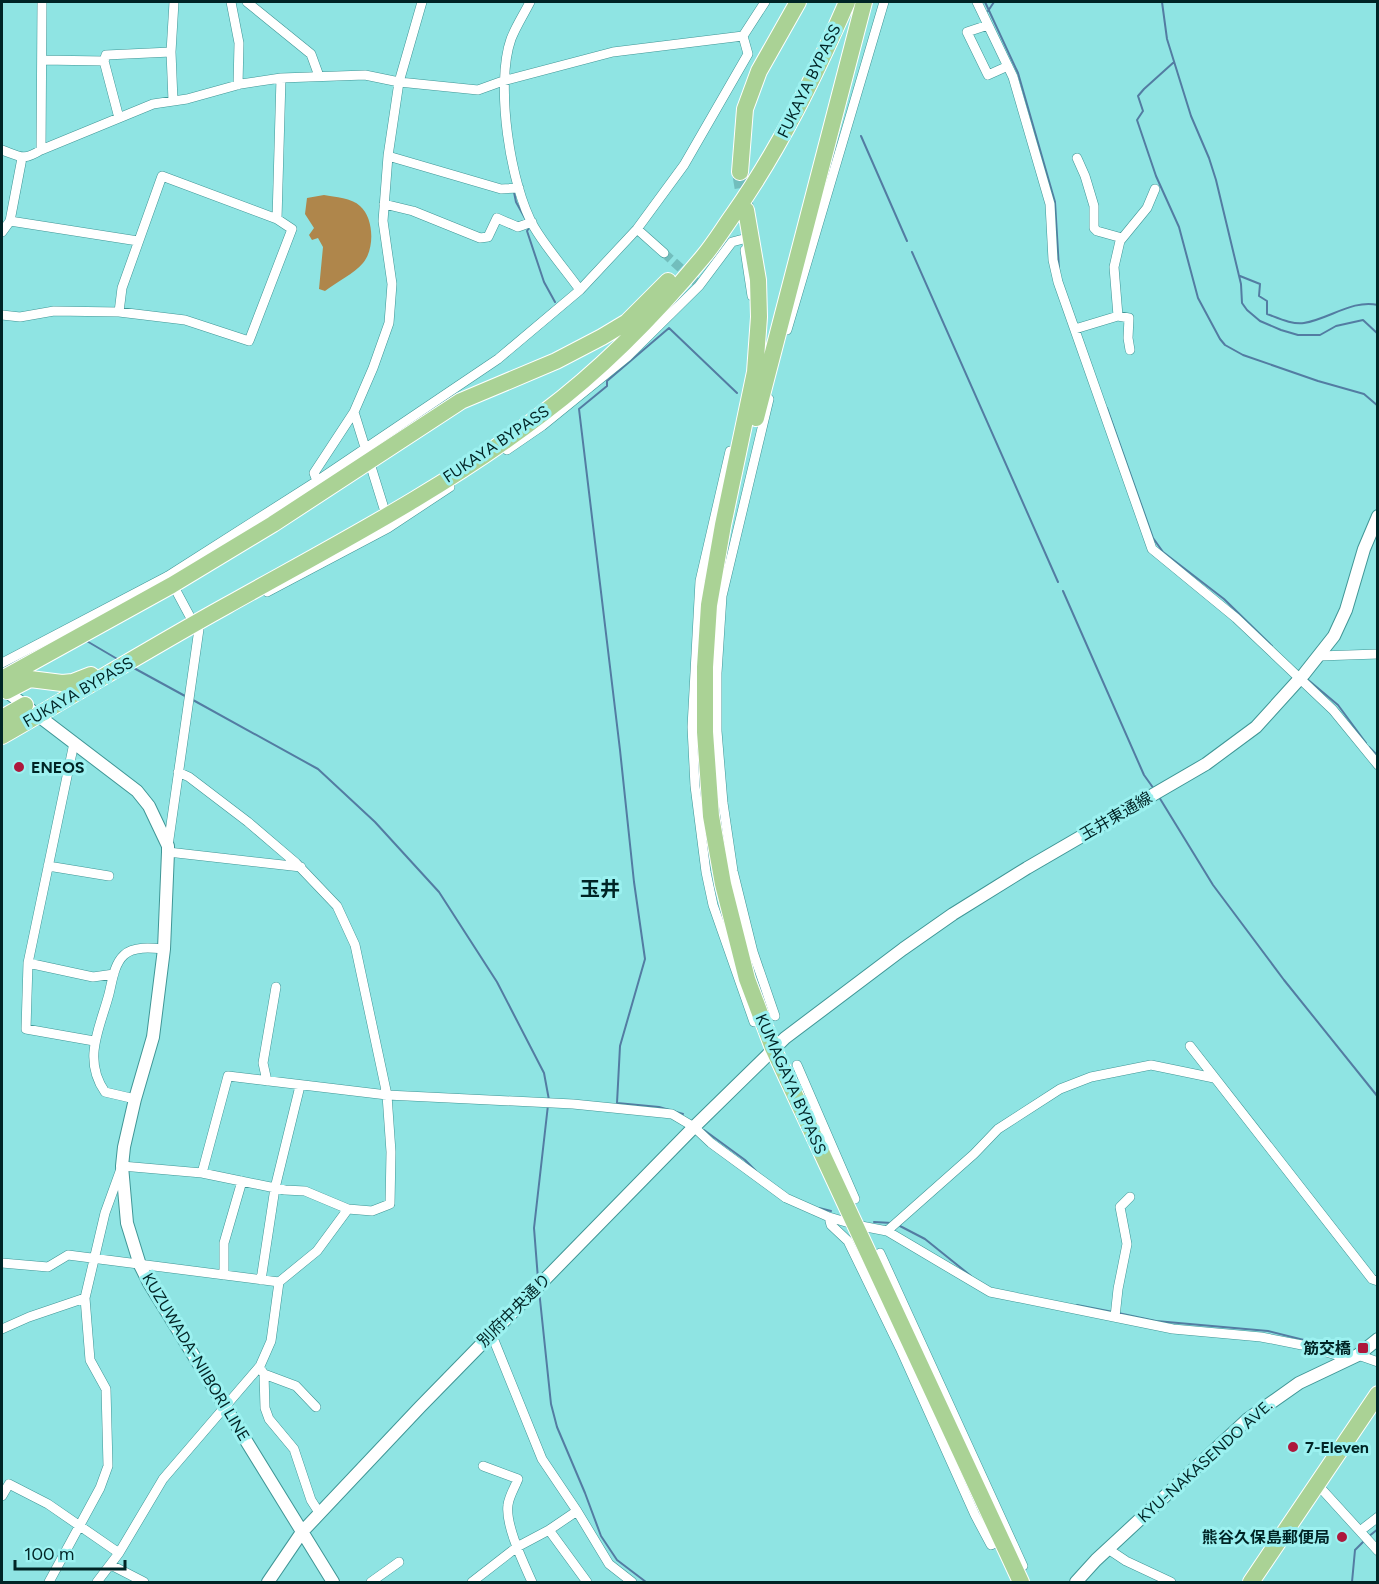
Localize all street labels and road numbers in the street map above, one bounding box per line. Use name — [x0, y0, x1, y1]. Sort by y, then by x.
street label: FUKAYA BYPASS — [773, 21, 845, 141]
street label: FUKAYA BYPASS — [439, 401, 553, 487]
street label: FUKAYA BYPASS — [20, 653, 137, 731]
street label: 玉井東通線 — [1077, 788, 1155, 844]
street label: KUMAGAYA BYPASS — [752, 1011, 831, 1157]
street label: 別府中央通り — [473, 1269, 555, 1351]
street label: KUZUWADA-NIIBORI LINE — [138, 1270, 254, 1444]
street label: KYU-NAKASENDO AVE. — [1134, 1396, 1276, 1526]

